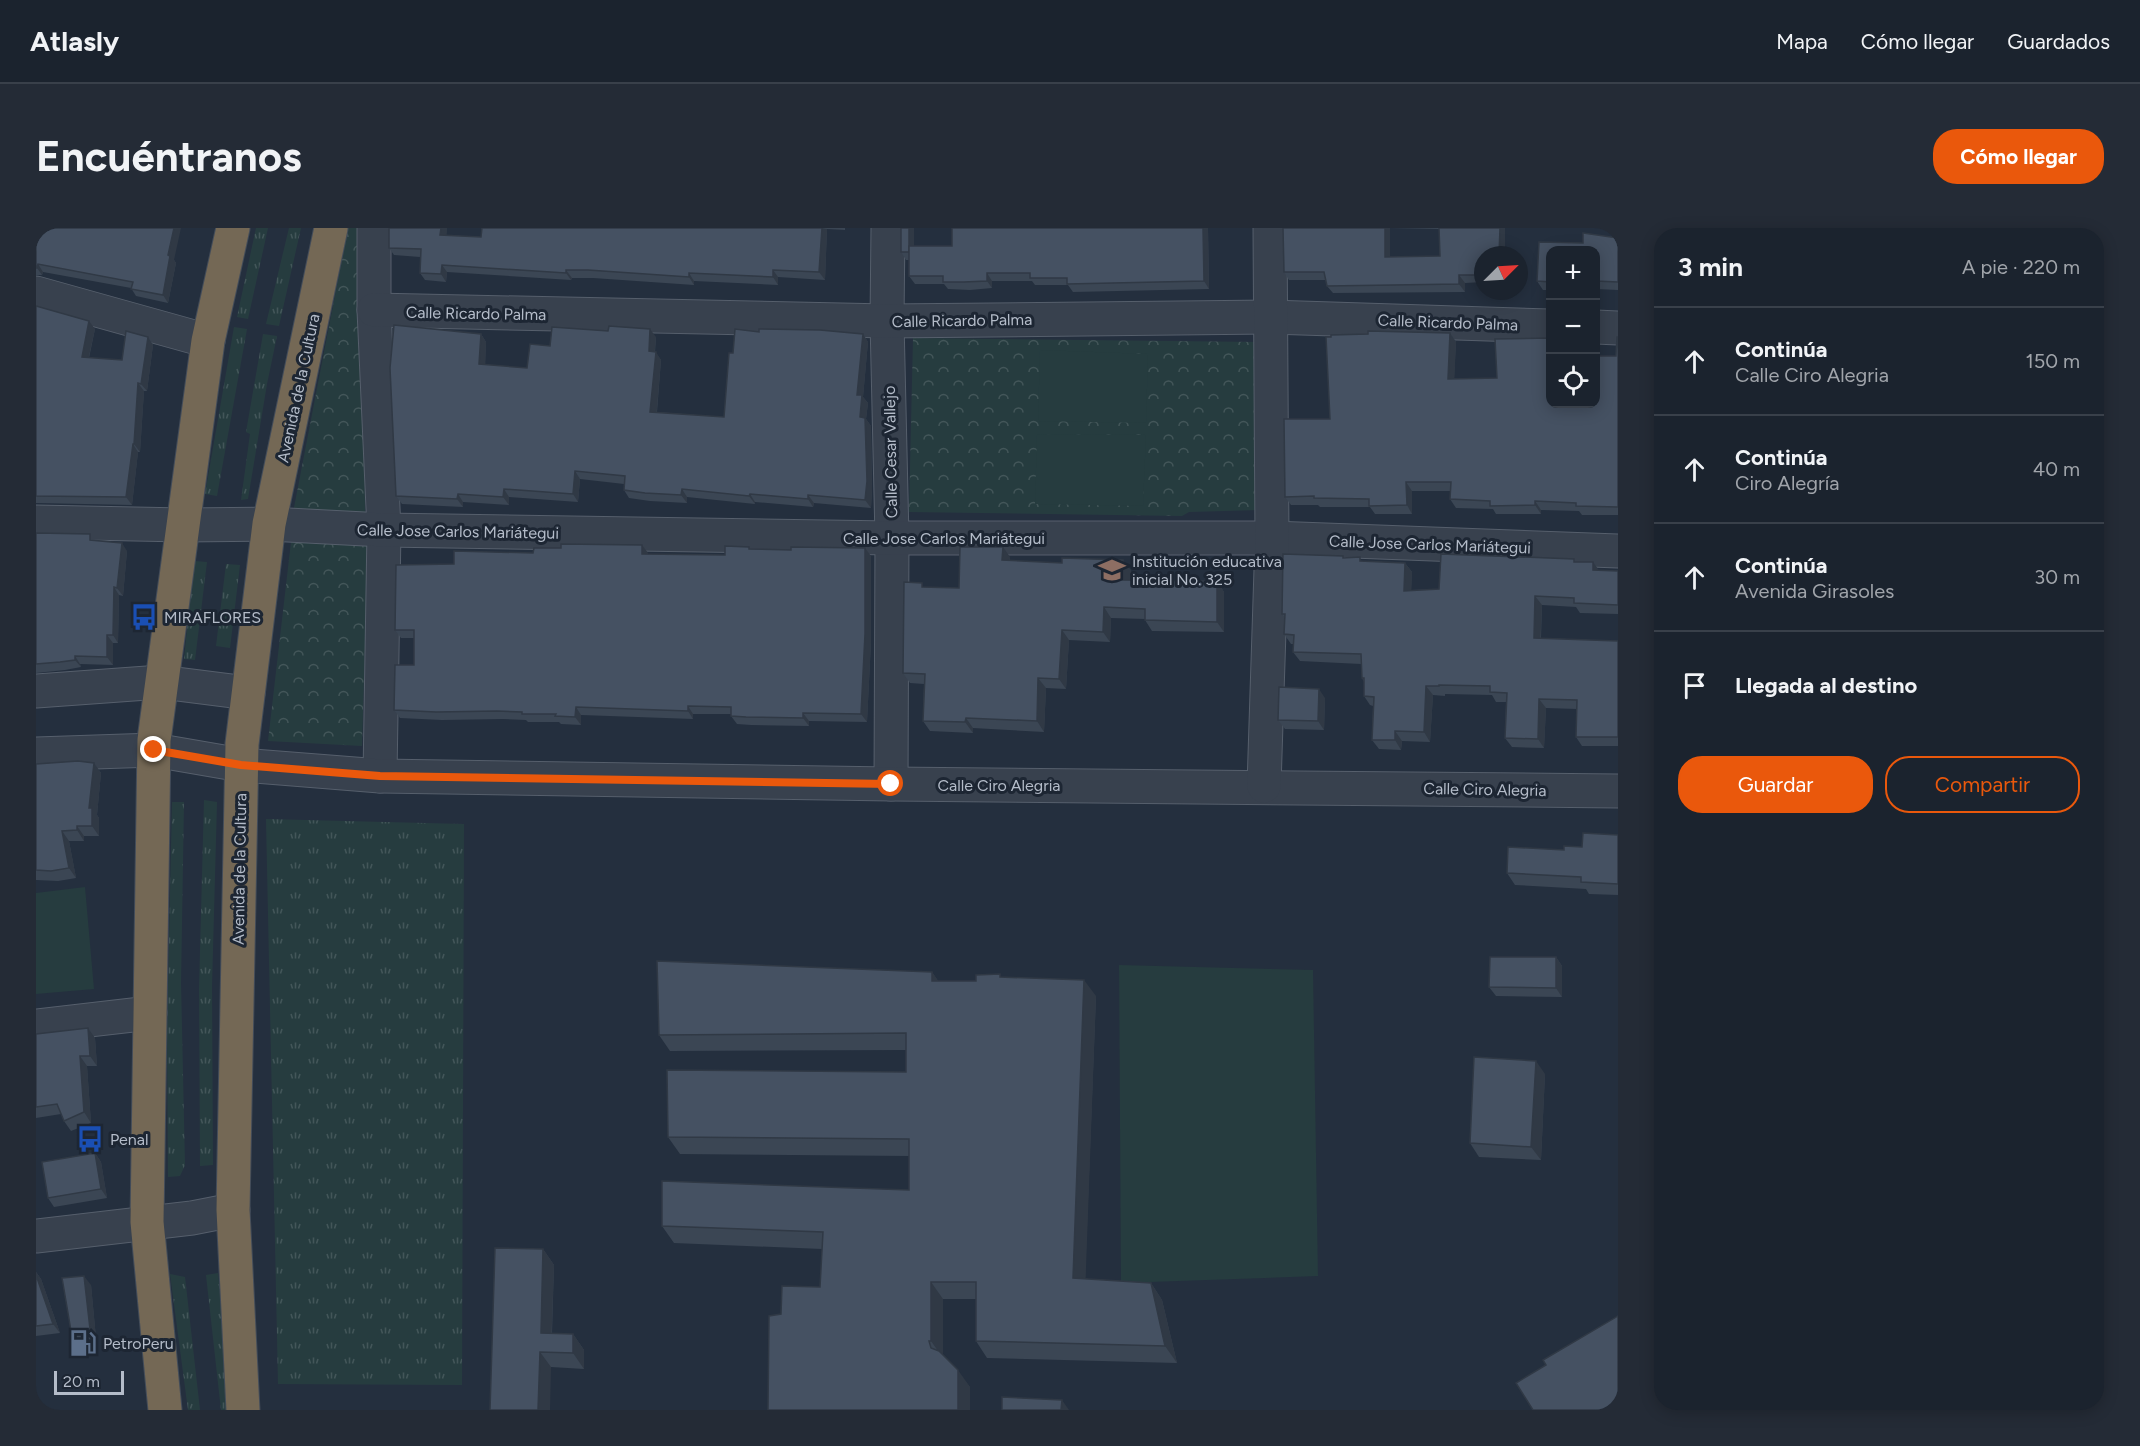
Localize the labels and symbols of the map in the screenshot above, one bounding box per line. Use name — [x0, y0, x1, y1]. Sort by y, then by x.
north arrow — [1474, 246, 1528, 300]
street label: Calle Ricardo Palma — [406, 303, 546, 324]
street label: Calle Ricardo Palma — [892, 310, 1032, 331]
street label: Calle Ricardo Palma — [1377, 311, 1519, 334]
street label: Avenida de la Cultura — [273, 312, 324, 464]
street label: Calle Cesar Vallejo — [880, 386, 901, 518]
street label: Calle Jose Carlos Mariátegui — [357, 520, 559, 543]
street label: Calle Jose Carlos Mariátegui — [843, 529, 1045, 548]
street label: Calle Jose Carlos Mariátegui — [1329, 531, 1531, 558]
place label: Institución educativa inicial No. 325 — [1132, 552, 1282, 589]
school or university icon: Institución educativa inicial No. 325 — [1097, 555, 1127, 585]
bus stop icon: MIRAFLORES — [129, 602, 159, 632]
place label: MIRAFLORES — [164, 608, 261, 627]
route end — [140, 736, 166, 762]
route start — [877, 770, 903, 796]
street label: Calle Ciro Alegria — [937, 776, 1061, 795]
street label: Calle Ciro Alegria — [1423, 779, 1547, 800]
street label: Avenida de la Cultura — [229, 793, 250, 945]
bus stop icon: Penal — [75, 1124, 105, 1154]
place label: Penal — [110, 1130, 148, 1149]
fuel station icon: PetroPeru — [68, 1328, 98, 1358]
place label: PetroPeru — [103, 1334, 174, 1353]
scale bar — [54, 1368, 124, 1396]

